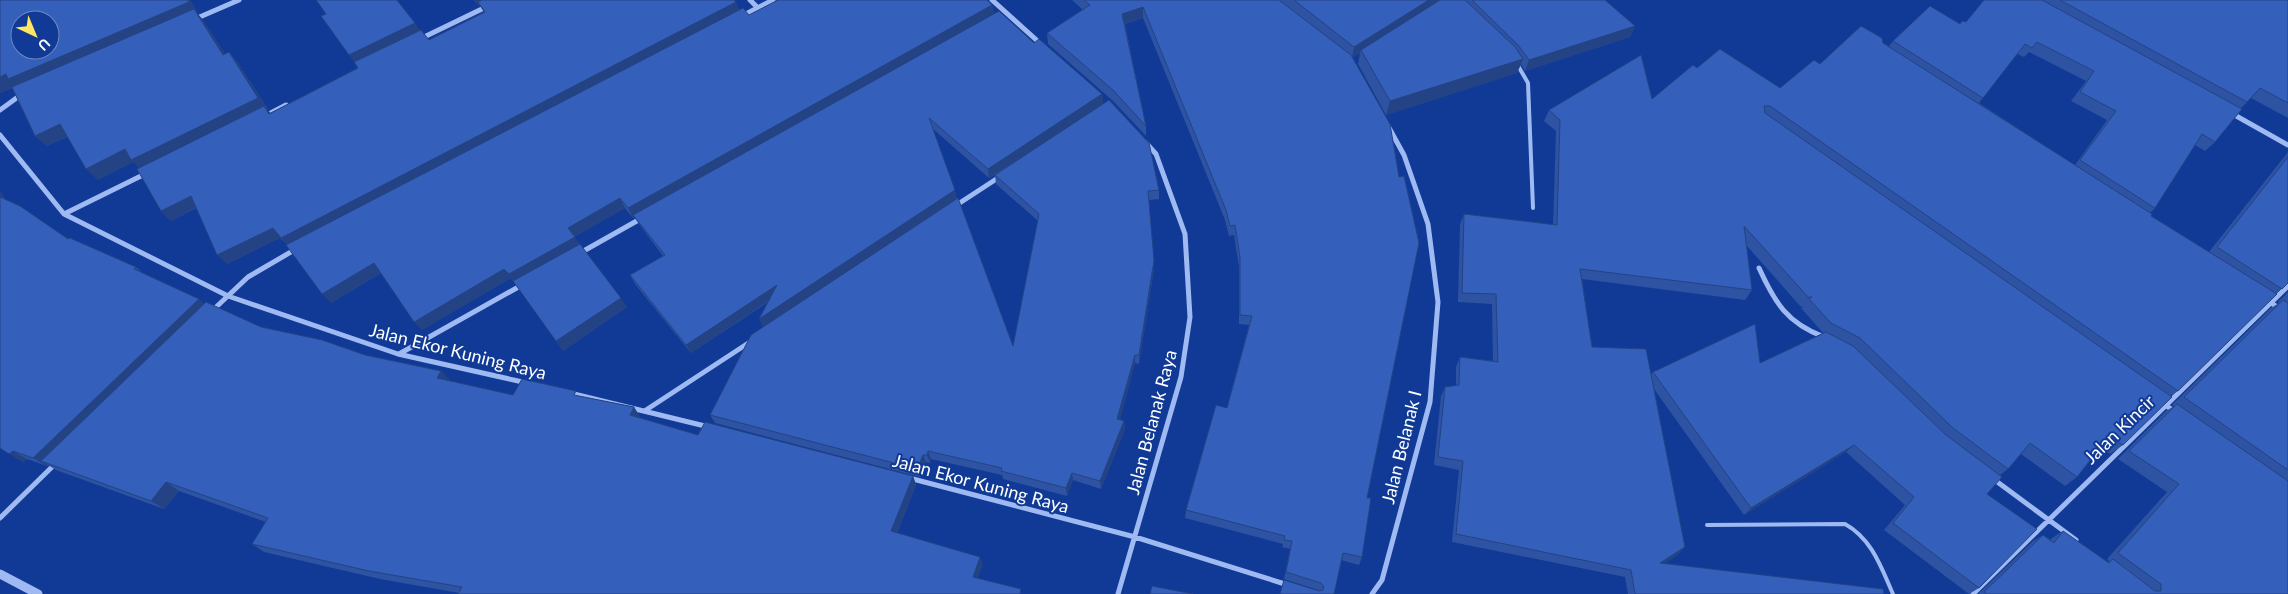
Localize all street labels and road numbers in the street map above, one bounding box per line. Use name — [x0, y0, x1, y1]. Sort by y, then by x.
street label: Jalan Ekor Kuning Raya — [367, 318, 549, 384]
street label: Jalan Belanak Raya — [1121, 347, 1181, 497]
street label: Jalan Belanak I — [1376, 388, 1426, 506]
street label: Jalan Kincir — [2079, 390, 2159, 468]
street label: Jalan Ekor Kuning Raya — [890, 449, 1072, 517]

